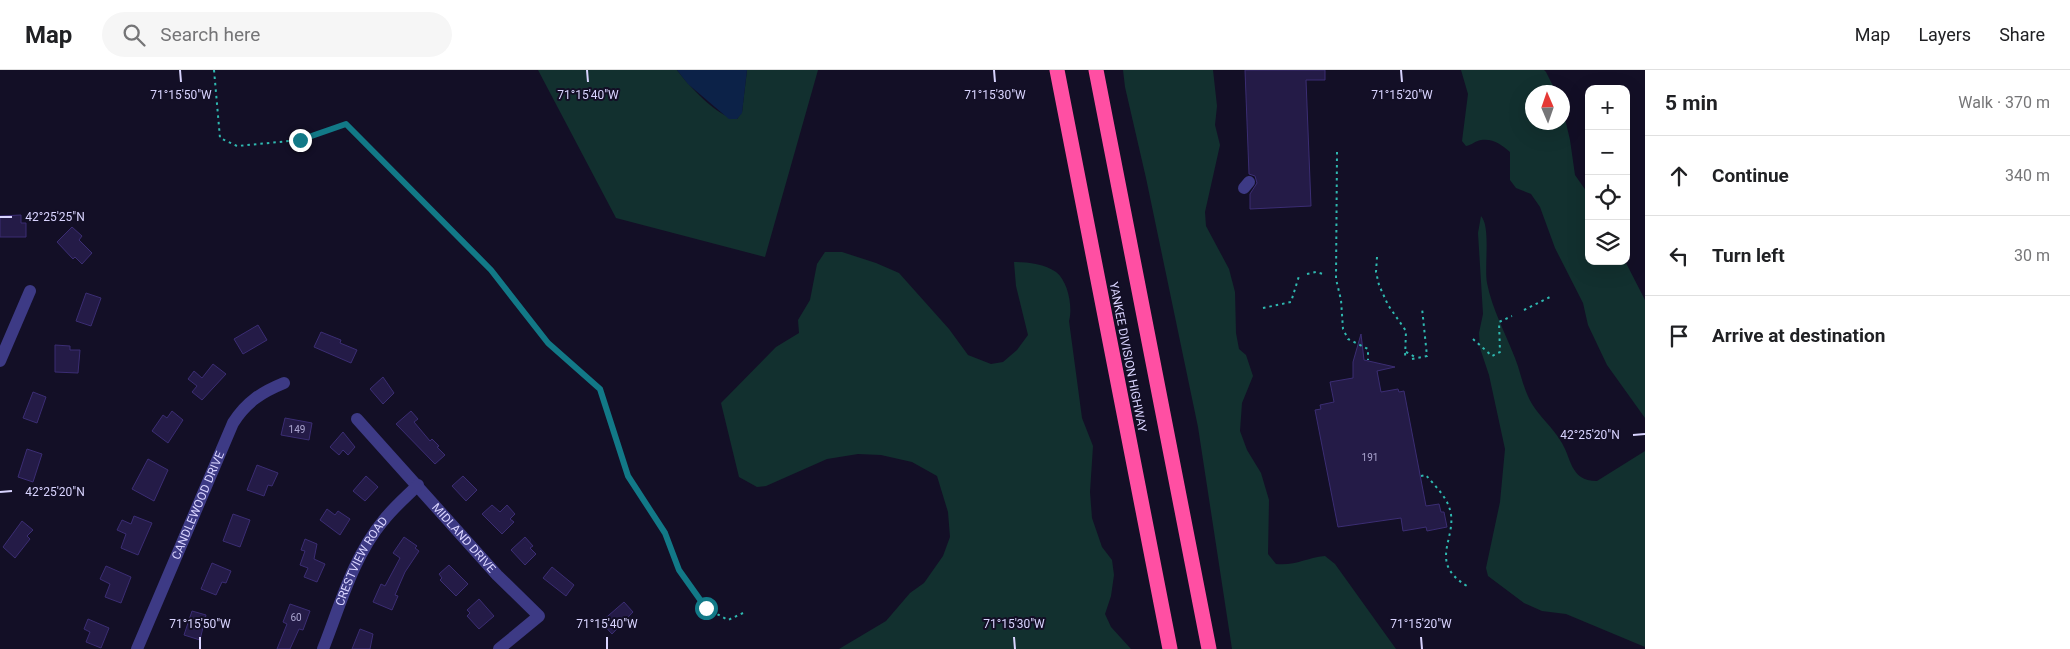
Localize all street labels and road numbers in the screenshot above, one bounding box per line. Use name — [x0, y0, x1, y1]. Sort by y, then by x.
street label: YANKEE DIVISION HIGHWAY — [1107, 281, 1150, 434]
street label: CANDLEWOOD DRIVE — [169, 449, 227, 562]
street label: MIDLAND DRIVE — [429, 500, 499, 576]
street label: CRESTVIEW ROAD — [333, 514, 391, 608]

